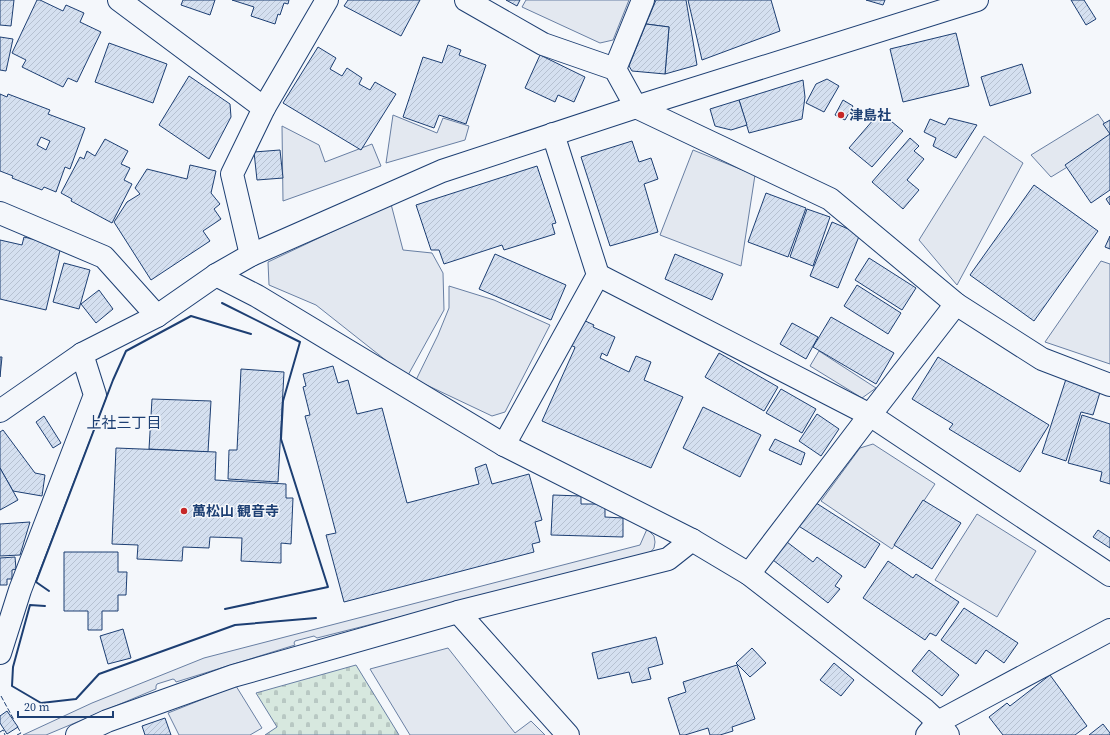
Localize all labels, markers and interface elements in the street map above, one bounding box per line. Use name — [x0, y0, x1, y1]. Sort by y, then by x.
place label: 津島社 — [849, 105, 891, 125]
marker: 津島社 — [836, 110, 846, 120]
district label: 上社三丁目 — [86, 412, 162, 433]
place label: 萬松山 観音寺 — [192, 501, 279, 521]
marker: 萬松山 観音寺 — [179, 506, 189, 516]
scale bar — [18, 693, 113, 719]
text: 20 m — [24, 699, 50, 715]

